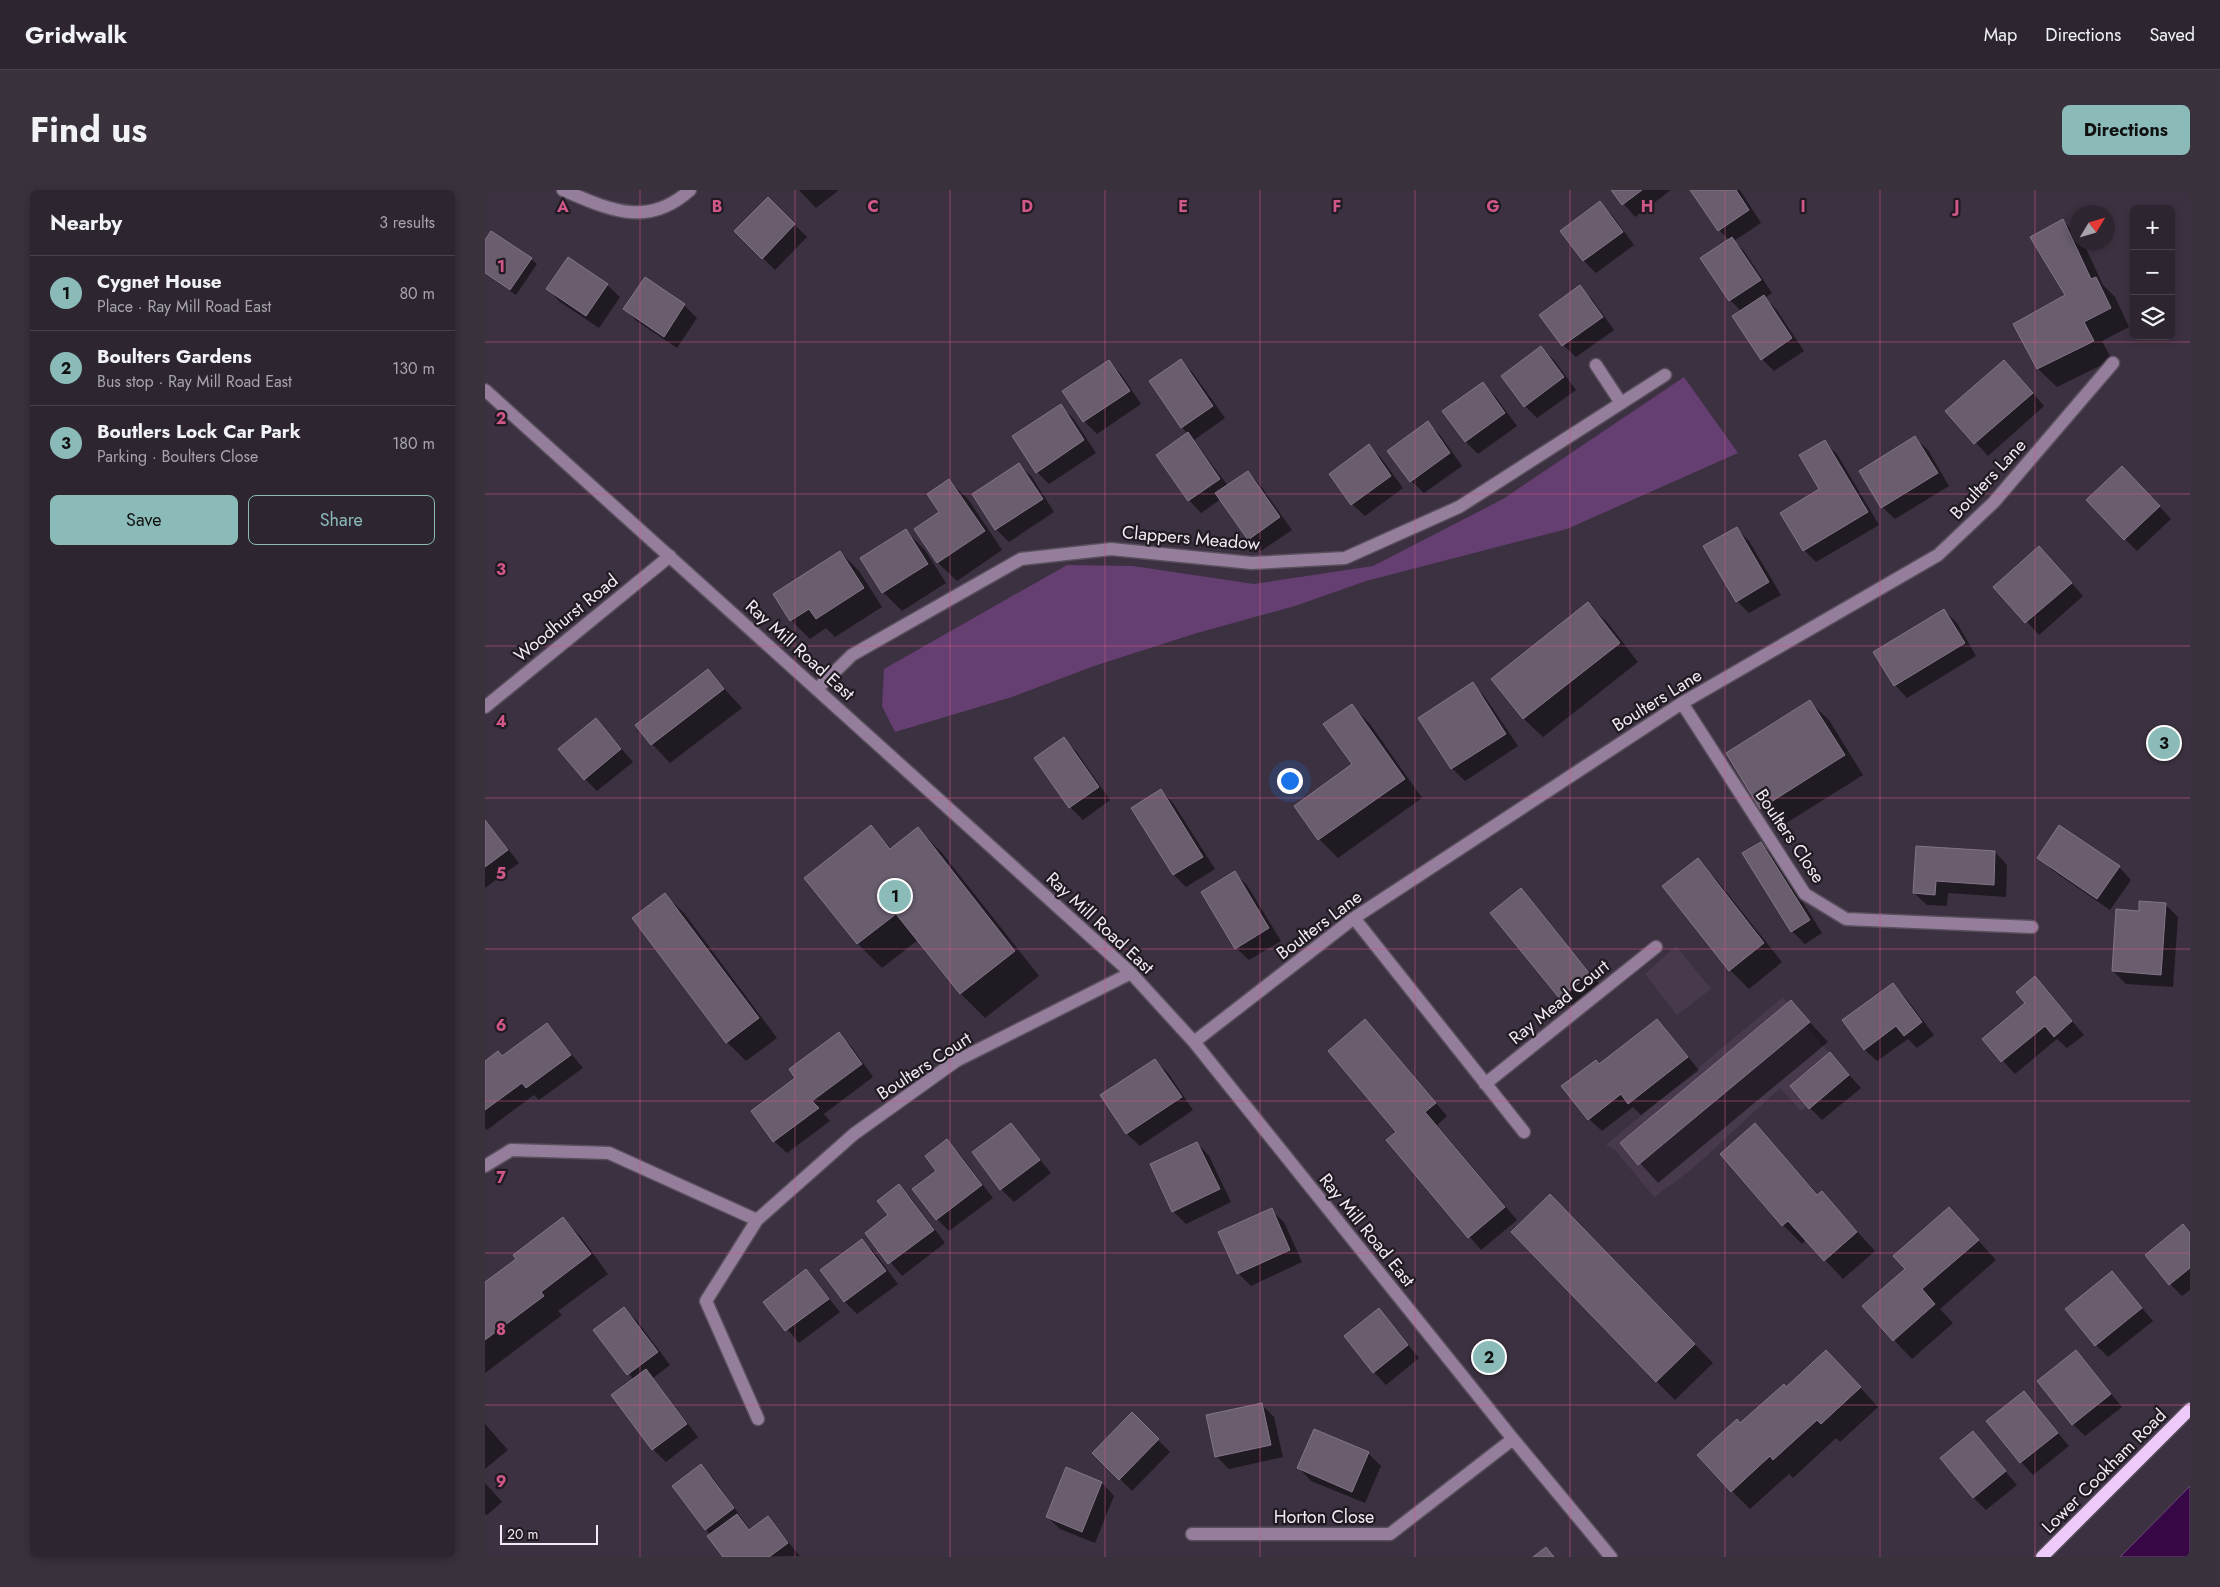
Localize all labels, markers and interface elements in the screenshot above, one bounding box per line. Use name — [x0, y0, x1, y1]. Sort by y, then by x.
text: Gridwalk — [25, 17, 127, 52]
text: Map — [1984, 22, 2017, 48]
text: Directions — [2045, 22, 2121, 48]
text: Saved — [2149, 22, 2195, 48]
text: Find us — [30, 105, 147, 155]
button: Directions — [2062, 105, 2190, 155]
text: A — [556, 195, 569, 218]
text: B — [712, 195, 722, 218]
text: C — [867, 195, 879, 218]
text: D — [1021, 195, 1033, 218]
text: E — [1178, 195, 1188, 218]
text: F — [1333, 195, 1341, 218]
text: G — [1486, 195, 1500, 218]
text: H — [1641, 195, 1653, 218]
text: I — [1800, 195, 1806, 218]
text: J — [1951, 195, 1960, 218]
north arrow — [2070, 205, 2115, 250]
map controls — [2130, 205, 2175, 340]
button: + — [2130, 205, 2175, 250]
text: Nearby — [50, 208, 122, 238]
text: 3 results — [379, 211, 435, 234]
button: − — [2130, 250, 2175, 295]
text: 1 — [497, 255, 505, 278]
text: Cygnet House — [97, 268, 222, 295]
text: 1 — [62, 282, 70, 305]
text: 80 m — [399, 282, 435, 305]
text: Place · Ray Mill Road East — [97, 295, 271, 318]
button: layers — [2130, 295, 2175, 340]
text: Boulters Gardens — [97, 343, 252, 370]
text: 2 — [61, 357, 71, 380]
text: 130 m — [392, 357, 435, 380]
text: Bus stop · Ray Mill Road East — [97, 370, 292, 393]
text: 2 — [496, 407, 506, 430]
text: Boutlers Lock Car Park — [97, 418, 301, 445]
text: 3 — [61, 432, 71, 455]
text: 180 m — [392, 432, 435, 455]
street label: Boulters Lane — [1944, 433, 2032, 525]
text: Parking · Boulters Close — [97, 445, 258, 468]
button: Save — [50, 495, 238, 545]
button: Share — [248, 495, 435, 545]
street label: Clappers Meadow — [1121, 519, 1262, 557]
text: 3 — [496, 558, 506, 581]
street label: Woodhurst Road — [508, 568, 624, 668]
street label: Ray Mill Road East — [740, 594, 861, 707]
street label: Boulters Lane — [1607, 662, 1707, 738]
text: 4 — [495, 710, 507, 733]
pin: 3 — [2148, 724, 2180, 762]
your location — [1277, 768, 1303, 794]
street label: Boulters Close — [1749, 784, 1831, 888]
text: 5 — [496, 862, 506, 885]
street label: Ray Mill Road East — [1040, 866, 1160, 980]
pin: 1 — [879, 877, 911, 915]
street label: Boulters Lane — [1271, 884, 1367, 966]
street label: Ray Mead Court — [1503, 953, 1615, 1051]
text: 6 — [496, 1014, 506, 1037]
street label: Boulters Court — [872, 1025, 977, 1106]
text: 7 — [496, 1166, 506, 1189]
street label: Ray Mill Road East — [1313, 1168, 1421, 1293]
text: 8 — [496, 1318, 506, 1341]
pin: 2 — [1473, 1338, 1505, 1376]
street label: Lower Cookham Road — [2036, 1403, 2172, 1539]
text: 9 — [496, 1470, 506, 1493]
street label: Horton Close — [1274, 1504, 1374, 1530]
scale bar — [500, 1522, 597, 1545]
text: 20 m — [507, 1524, 539, 1544]

